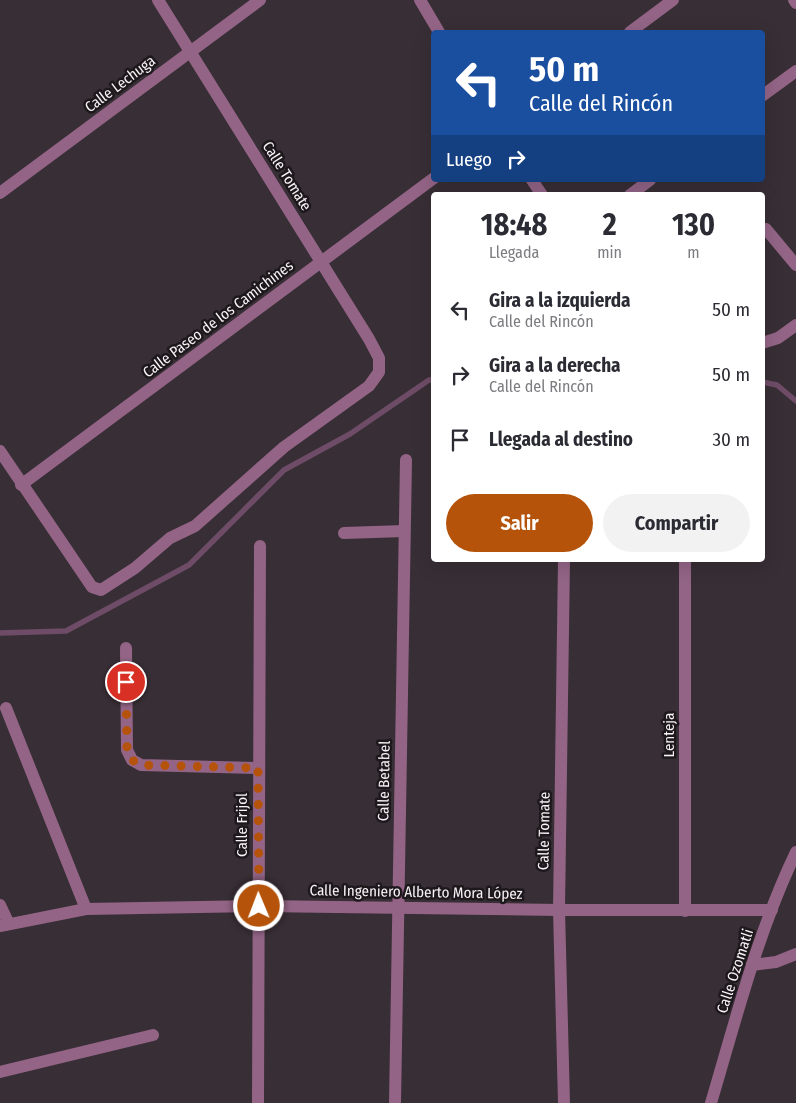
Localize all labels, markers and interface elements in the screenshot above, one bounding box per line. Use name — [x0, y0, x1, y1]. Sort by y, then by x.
text: 50 m — [529, 48, 599, 90]
icon: left — [446, 50, 511, 115]
street label: Calle Lechuga — [81, 52, 159, 116]
text: Calle del Rincón — [529, 90, 673, 117]
street label: Calle Tomate — [259, 138, 315, 214]
icon: right — [502, 145, 530, 173]
text: Luego — [446, 148, 492, 171]
text: 18:48 — [481, 207, 547, 243]
text: 2 — [603, 207, 617, 243]
text: 130 — [672, 207, 715, 243]
text: Llegada — [489, 243, 539, 262]
text: min — [597, 243, 622, 262]
text: m — [687, 243, 700, 262]
street label: Calle Paseo de los Camichines — [139, 257, 297, 381]
text: Gira a la izquierda — [489, 289, 631, 312]
icon: left — [446, 296, 474, 324]
text: 50 m — [712, 298, 750, 321]
text: Calle del Rincón — [489, 312, 594, 331]
text: Gira a la derecha — [489, 354, 621, 377]
icon: right — [446, 361, 474, 389]
text: 50 m — [712, 363, 750, 386]
text: Calle del Rincón — [489, 377, 594, 396]
icon: arrive — [446, 426, 474, 454]
text: Llegada al destino — [489, 428, 633, 451]
text: 30 m — [712, 428, 750, 451]
button: Salir — [446, 494, 593, 552]
button: Compartir — [603, 494, 750, 552]
pin — [105, 661, 147, 703]
icon: arrive — [112, 668, 140, 696]
street label: Lenteja — [660, 713, 678, 757]
street label: Calle Betabel — [374, 741, 394, 821]
street label: Calle Tomate — [534, 792, 554, 870]
street label: Calle Frijol — [233, 793, 251, 857]
position arrow — [232, 879, 284, 931]
street label: Calle Ingeniero Alberto Mora López — [309, 881, 523, 903]
street label: Calle Ozomatli — [713, 926, 757, 1016]

